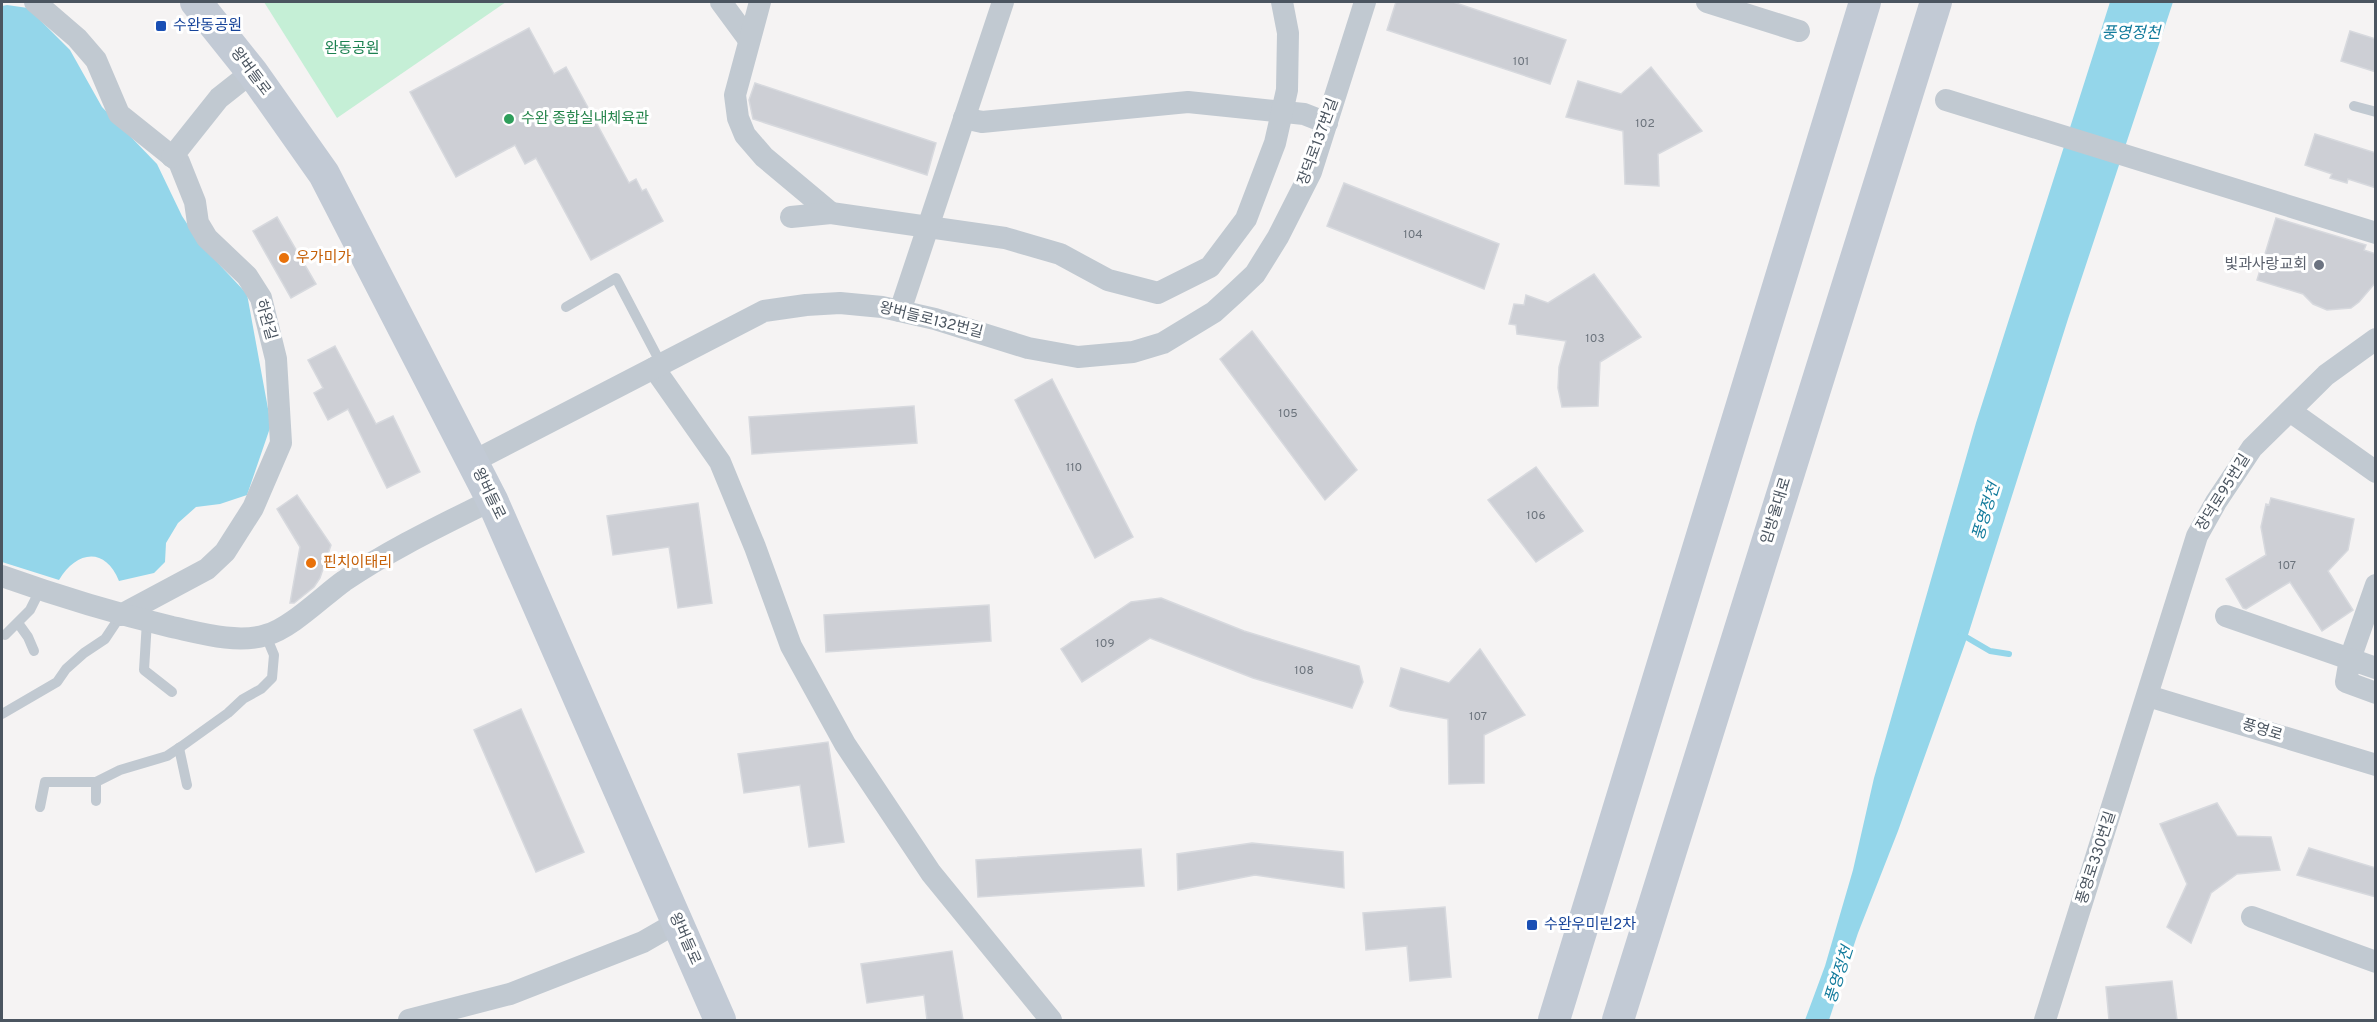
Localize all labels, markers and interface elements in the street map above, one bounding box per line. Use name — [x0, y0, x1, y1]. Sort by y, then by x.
place label: 수완동공원 — [173, 17, 242, 36]
marker: 수완동공원 — [154, 19, 168, 33]
water label: 풍영정천 — [2102, 24, 2163, 44]
park label: 완동공원 — [324, 40, 380, 59]
street label: 왕버들로 — [226, 44, 274, 100]
house number: 101 — [1513, 54, 1529, 70]
street label: 장덕로137번길 — [1294, 96, 1344, 188]
place label: 수완 종합실내체육관 — [521, 110, 649, 129]
marker: 수완 종합실내체육관 — [502, 112, 516, 126]
house number: 102 — [1635, 116, 1655, 132]
house number: 104 — [1403, 227, 1423, 243]
place label: 우가미가 — [296, 249, 351, 268]
marker: 우가미가 — [277, 251, 291, 265]
place label: 빛과사랑교회 — [2224, 256, 2307, 275]
marker: 빛과사랑교회 — [2312, 258, 2326, 272]
street label: 하완길 — [250, 297, 280, 343]
street label: 왕버들로132번길 — [877, 299, 985, 343]
house number: 103 — [1585, 331, 1605, 347]
house number: 105 — [1278, 406, 1298, 422]
street label: 장덕로95번길 — [2193, 451, 2255, 535]
house number: 110 — [1066, 460, 1082, 476]
street label: 왕버들로 — [467, 465, 509, 523]
street label: 임방울대로 — [1758, 475, 1796, 547]
water label: 풍영정천 — [1969, 479, 2006, 543]
house number: 106 — [1526, 508, 1546, 524]
place label: 핀치이태리 — [323, 554, 392, 573]
marker: 핀치이태리 — [304, 556, 318, 570]
house number: 107 — [2278, 558, 2296, 574]
house number: 109 — [1095, 636, 1115, 652]
house number: 108 — [1294, 663, 1314, 679]
house number: 107 — [1469, 709, 1487, 725]
street label: 풍영로 — [2239, 716, 2285, 746]
street label: 풍영로330번길 — [2073, 809, 2121, 907]
street label: 왕버들로 — [664, 910, 704, 968]
place label: 수완우미린2차 — [1544, 916, 1636, 935]
marker: 수완우미린2차 — [1525, 918, 1539, 932]
water label: 풍영정천 — [1821, 942, 1859, 1006]

